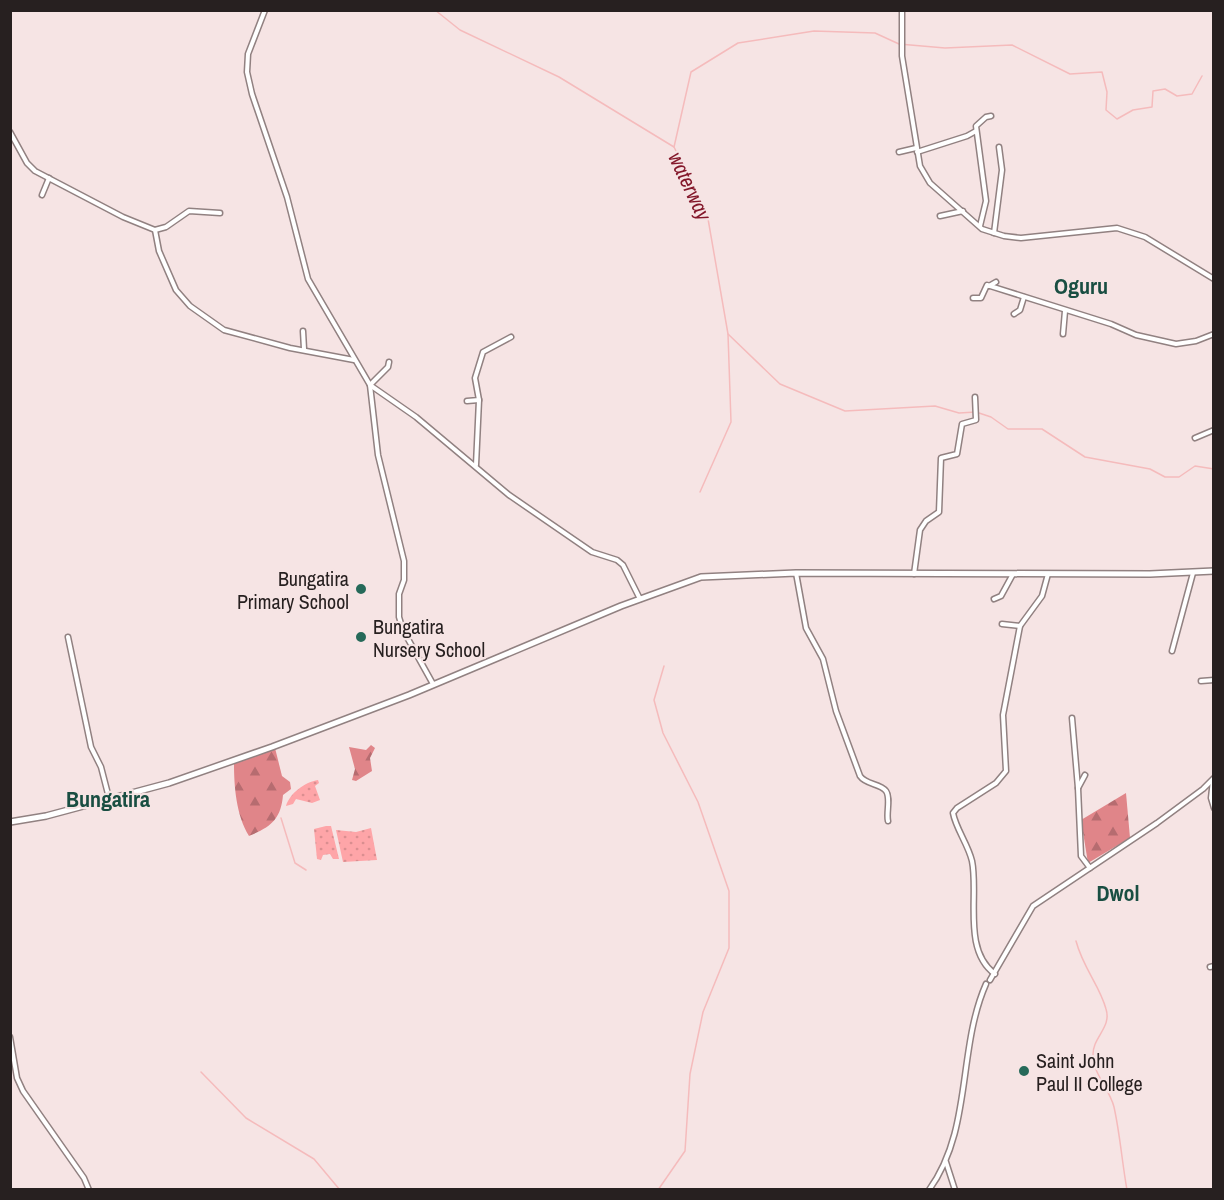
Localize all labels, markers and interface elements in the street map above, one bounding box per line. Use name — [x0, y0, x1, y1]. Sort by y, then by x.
water label: waterway — [661, 147, 719, 226]
district label: Oguru — [1054, 271, 1108, 301]
place label: Bungatira Primary School — [237, 565, 349, 615]
marker: Bungatira Primary School — [354, 582, 368, 596]
place label: Bungatira Nursery School — [373, 613, 485, 663]
marker: Bungatira Nursery School — [354, 630, 368, 644]
district label: Bungatira — [66, 784, 150, 814]
district label: Dwol — [1096, 878, 1140, 908]
place label: Saint John Paul II College — [1036, 1047, 1143, 1097]
marker: Saint John Paul II College — [1017, 1064, 1031, 1078]

